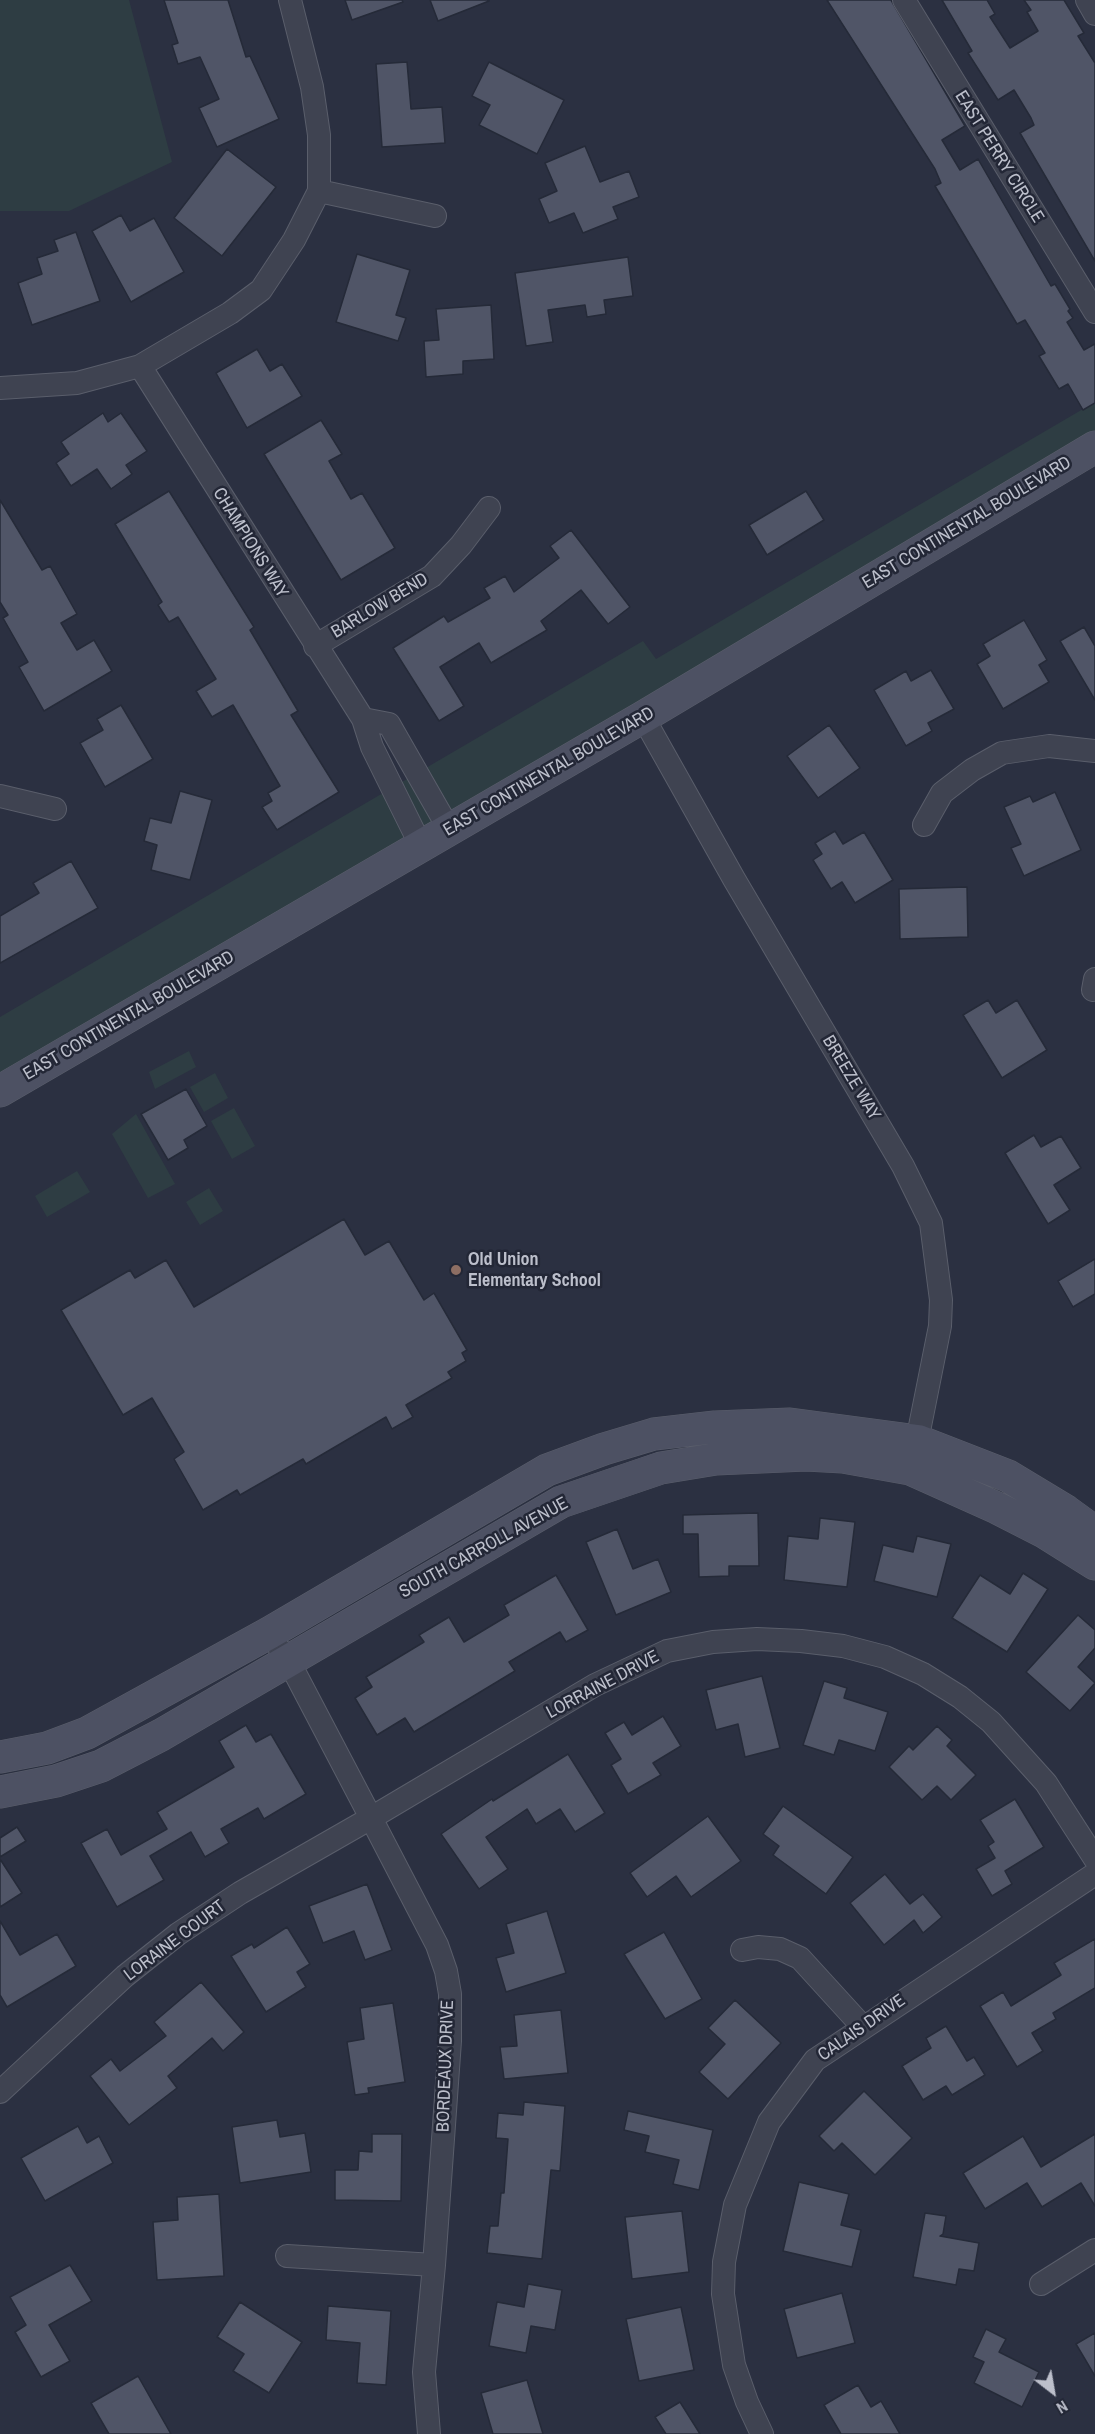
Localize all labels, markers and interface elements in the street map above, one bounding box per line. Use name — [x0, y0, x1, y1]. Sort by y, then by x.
street label: EAST PERRY CIRCLE — [950, 87, 1048, 227]
street label: EAST CONTINENTAL BOULEVARD — [859, 452, 1075, 594]
street label: CHAMPIONS WAY — [208, 484, 292, 602]
street label: BARLOW BEND — [328, 569, 432, 643]
street label: EAST CONTINENTAL BOULEVARD — [440, 703, 658, 841]
street label: EAST CONTINENTAL BOULEVARD — [20, 947, 238, 1085]
street label: BREEZE WAY — [817, 1032, 885, 1124]
place label: Old Union Elementary School — [468, 1249, 601, 1292]
marker: Old Union Elementary School — [449, 1263, 463, 1277]
street label: SOUTH CARROLL AVENUE — [396, 1493, 572, 1603]
street label: LORRAINE DRIVE — [543, 1646, 663, 1724]
street label: LORAINE COURT — [120, 1896, 230, 1986]
street label: CALAIS DRIVE — [814, 1990, 910, 2066]
street label: BORDEAUX DRIVE — [433, 2000, 459, 2132]
north arrow — [1023, 2362, 1083, 2422]
text: N — [1053, 2396, 1072, 2419]

